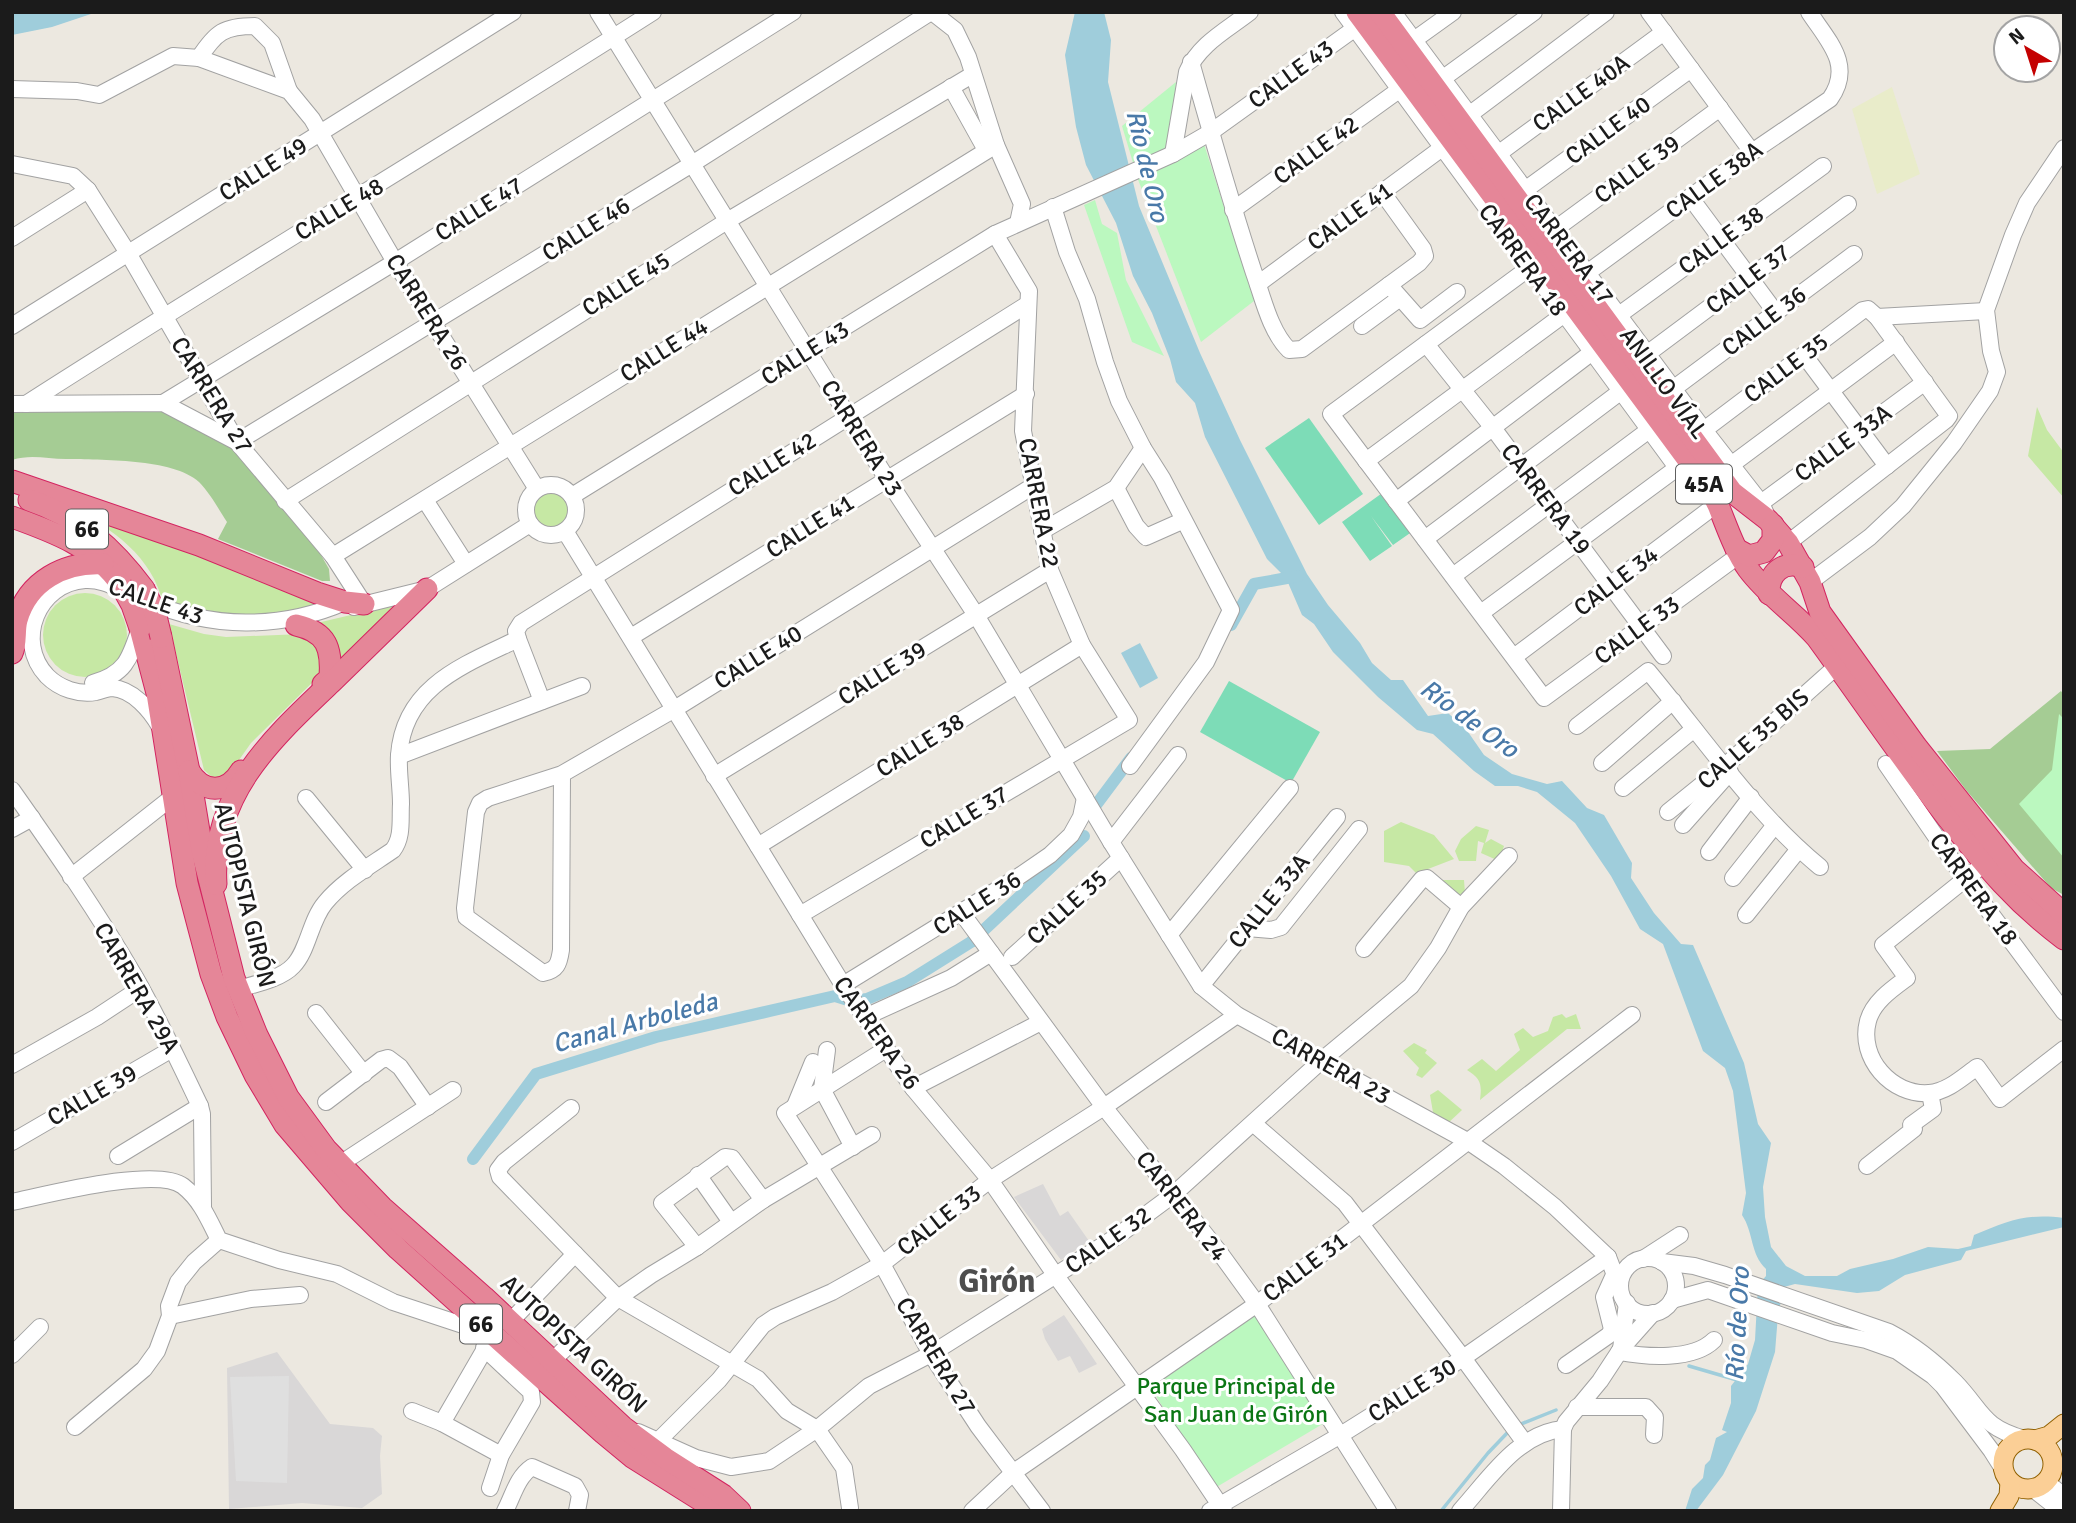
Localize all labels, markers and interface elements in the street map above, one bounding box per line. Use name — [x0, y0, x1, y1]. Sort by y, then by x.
north arrow — [1992, 14, 2062, 84]
text: N — [2004, 23, 2030, 50]
street label: CALLE 43 — [1242, 33, 1340, 115]
street label: CALLE 40A — [1527, 48, 1635, 138]
street label: CALLE 40 — [1560, 89, 1656, 171]
water label: Río de Oro — [1119, 107, 1176, 227]
street label: CALLE 42 — [1267, 109, 1365, 191]
street label: CALLE 39 — [1588, 128, 1686, 210]
street label: CALLE 49 — [213, 130, 313, 208]
street label: CALLE 38A — [1659, 134, 1769, 225]
street label: CALLE 47 — [429, 170, 529, 248]
street label: CALLE 48 — [289, 171, 389, 247]
street label: CALLE 41 — [1301, 175, 1399, 257]
street label: CARRERA 17 — [1517, 187, 1621, 311]
street label: CALLE 46 — [536, 190, 636, 268]
street label: CARRERA 18 — [1472, 198, 1574, 322]
street label: CALLE 38 — [1672, 199, 1770, 281]
street label: CALLE 37 — [1700, 237, 1796, 321]
street label: CALLE 45 — [576, 245, 676, 323]
street label: CARRERA 26 — [379, 248, 475, 376]
street label: CALLE 36 — [1716, 279, 1812, 363]
street label: CALLE 44 — [614, 311, 714, 389]
street label: CALLE 43 — [755, 314, 855, 392]
street label: ANILLO VÍAL — [1613, 321, 1715, 445]
street label: CALLE 35 — [1738, 326, 1834, 410]
street label: CARRERA 27 — [164, 331, 260, 459]
street label: CARRERA 23 — [814, 374, 910, 502]
street label: CALLE 33A — [1788, 397, 1898, 488]
street label: CALLE 42 — [722, 425, 822, 503]
street label: CARRERA 22 — [1012, 435, 1066, 571]
street label: CARRERA 19 — [1494, 437, 1598, 561]
road number: 45A — [1676, 464, 1732, 504]
street label: CALLE 41 — [760, 487, 860, 565]
road number: 66 — [66, 509, 108, 548]
street label: CALLE 34 — [1568, 539, 1664, 623]
street label: CALLE 43 — [105, 571, 207, 631]
street label: CALLE 33 — [1588, 589, 1686, 671]
street label: CALLE 40 — [708, 618, 808, 696]
street label: CALLE 39 — [832, 634, 932, 712]
water label: Río de Oro — [1413, 673, 1526, 766]
street label: CALLE 35 BIS — [1691, 682, 1815, 796]
street label: CALLE 38 — [870, 706, 970, 784]
street label: CALLE 37 — [914, 779, 1014, 855]
street label: AUTOPISTA GIRÓN — [208, 799, 282, 991]
street label: CARRERA 18 — [1923, 827, 2025, 951]
street label: CALLE 33A — [1222, 847, 1316, 954]
street label: CALLE 35 — [1020, 863, 1114, 951]
street label: CALLE 36 — [927, 864, 1027, 942]
street label: CARRERA 29A — [87, 917, 187, 1059]
street label: CARRERA 26 — [827, 970, 927, 1096]
water label: Canal Arboleda — [549, 985, 722, 1060]
street label: CARRERA 23 — [1266, 1021, 1396, 1111]
street label: CALLE 39 — [42, 1057, 142, 1133]
street label: CARRERA 24 — [1130, 1145, 1234, 1267]
street label: CALLE 33 — [891, 1178, 987, 1262]
street label: CALLE 32 — [1059, 1199, 1157, 1281]
street label: CALLE 31 — [1257, 1225, 1353, 1309]
district label: Girón — [959, 1262, 1035, 1301]
water label: Río de Oro — [1719, 1265, 1757, 1382]
street label: AUTOPISTA GIRÓN — [494, 1268, 654, 1420]
street label: CARRERA 27 — [889, 1292, 983, 1420]
road number: 66 — [460, 1304, 502, 1344]
street label: CALLE 30 — [1362, 1351, 1462, 1429]
park label: Parque Principal de San Juan de Girón — [1136, 1371, 1336, 1429]

